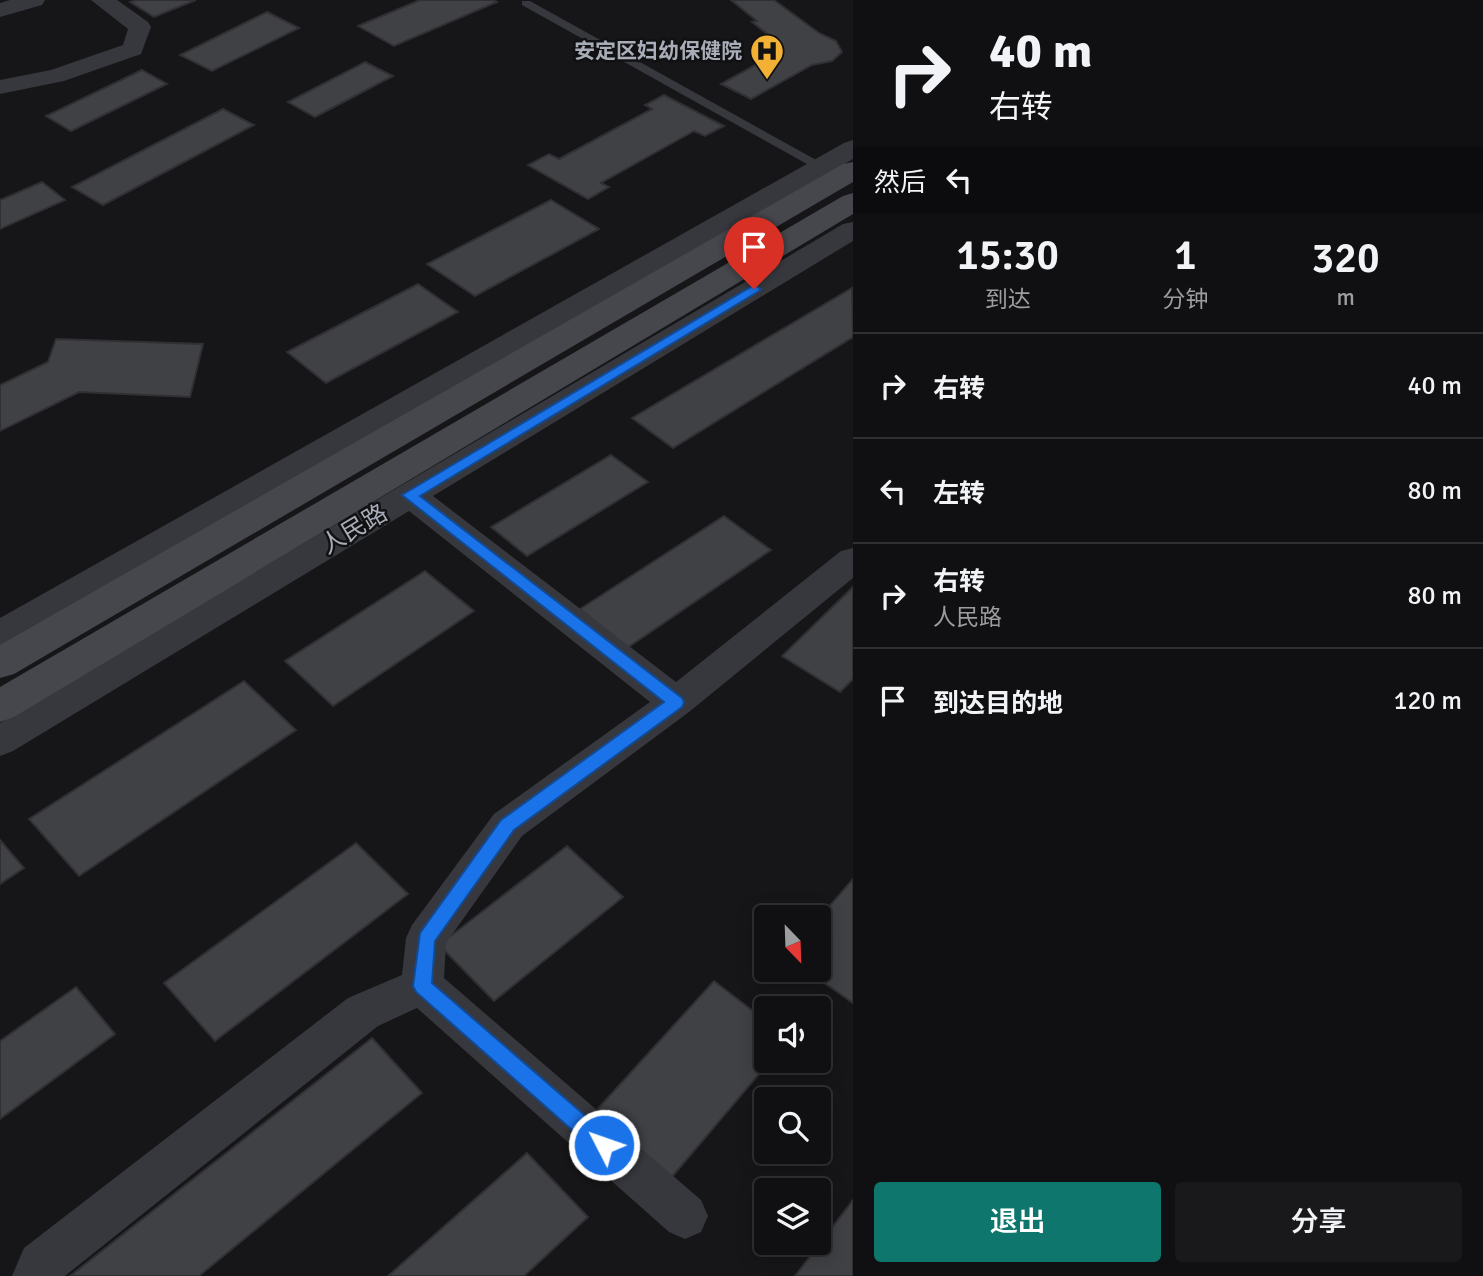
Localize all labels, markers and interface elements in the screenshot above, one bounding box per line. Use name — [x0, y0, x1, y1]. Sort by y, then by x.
text: 40 m — [989, 21, 1092, 81]
icon: right — [874, 28, 965, 119]
hospital icon: 安定区妇幼保健院 — [748, 32, 786, 81]
place label: 安定区妇幼保健院 — [574, 38, 742, 64]
text: 右转 — [989, 88, 1053, 127]
icon: left — [940, 161, 978, 199]
text: 然后 — [874, 167, 926, 199]
pin — [724, 217, 784, 289]
icon: arrive — [735, 228, 773, 266]
text: 15:30 — [956, 230, 1059, 281]
text: 1 — [1174, 230, 1197, 281]
text: 320 — [1312, 233, 1380, 284]
text: m — [1336, 283, 1355, 312]
text: 到达 — [985, 285, 1031, 314]
text: 分钟 — [1162, 285, 1208, 314]
icon: right — [874, 367, 912, 405]
text: 40 m — [1407, 370, 1462, 402]
text: 右转 — [933, 373, 985, 405]
icon: left — [874, 472, 912, 510]
text: 80 m — [1407, 475, 1462, 507]
text: 左转 — [933, 478, 985, 510]
street label: 人民路 — [315, 498, 393, 560]
text: 右转 — [933, 566, 985, 598]
icon: right — [874, 577, 912, 615]
text: 80 m — [1407, 580, 1462, 612]
text: 人民路 — [933, 603, 1002, 632]
icon: arrive — [874, 682, 912, 720]
text: 120 m — [1393, 685, 1462, 717]
text: 到达目的地 — [933, 688, 1063, 720]
north arrow — [754, 905, 831, 982]
map controls — [754, 905, 831, 1255]
button: sound — [754, 996, 831, 1073]
button: search — [754, 1087, 831, 1164]
position arrow — [567, 1108, 641, 1182]
button: layers — [754, 1178, 831, 1255]
button: 退出 — [874, 1182, 1161, 1262]
button: 分享 — [1175, 1182, 1462, 1262]

